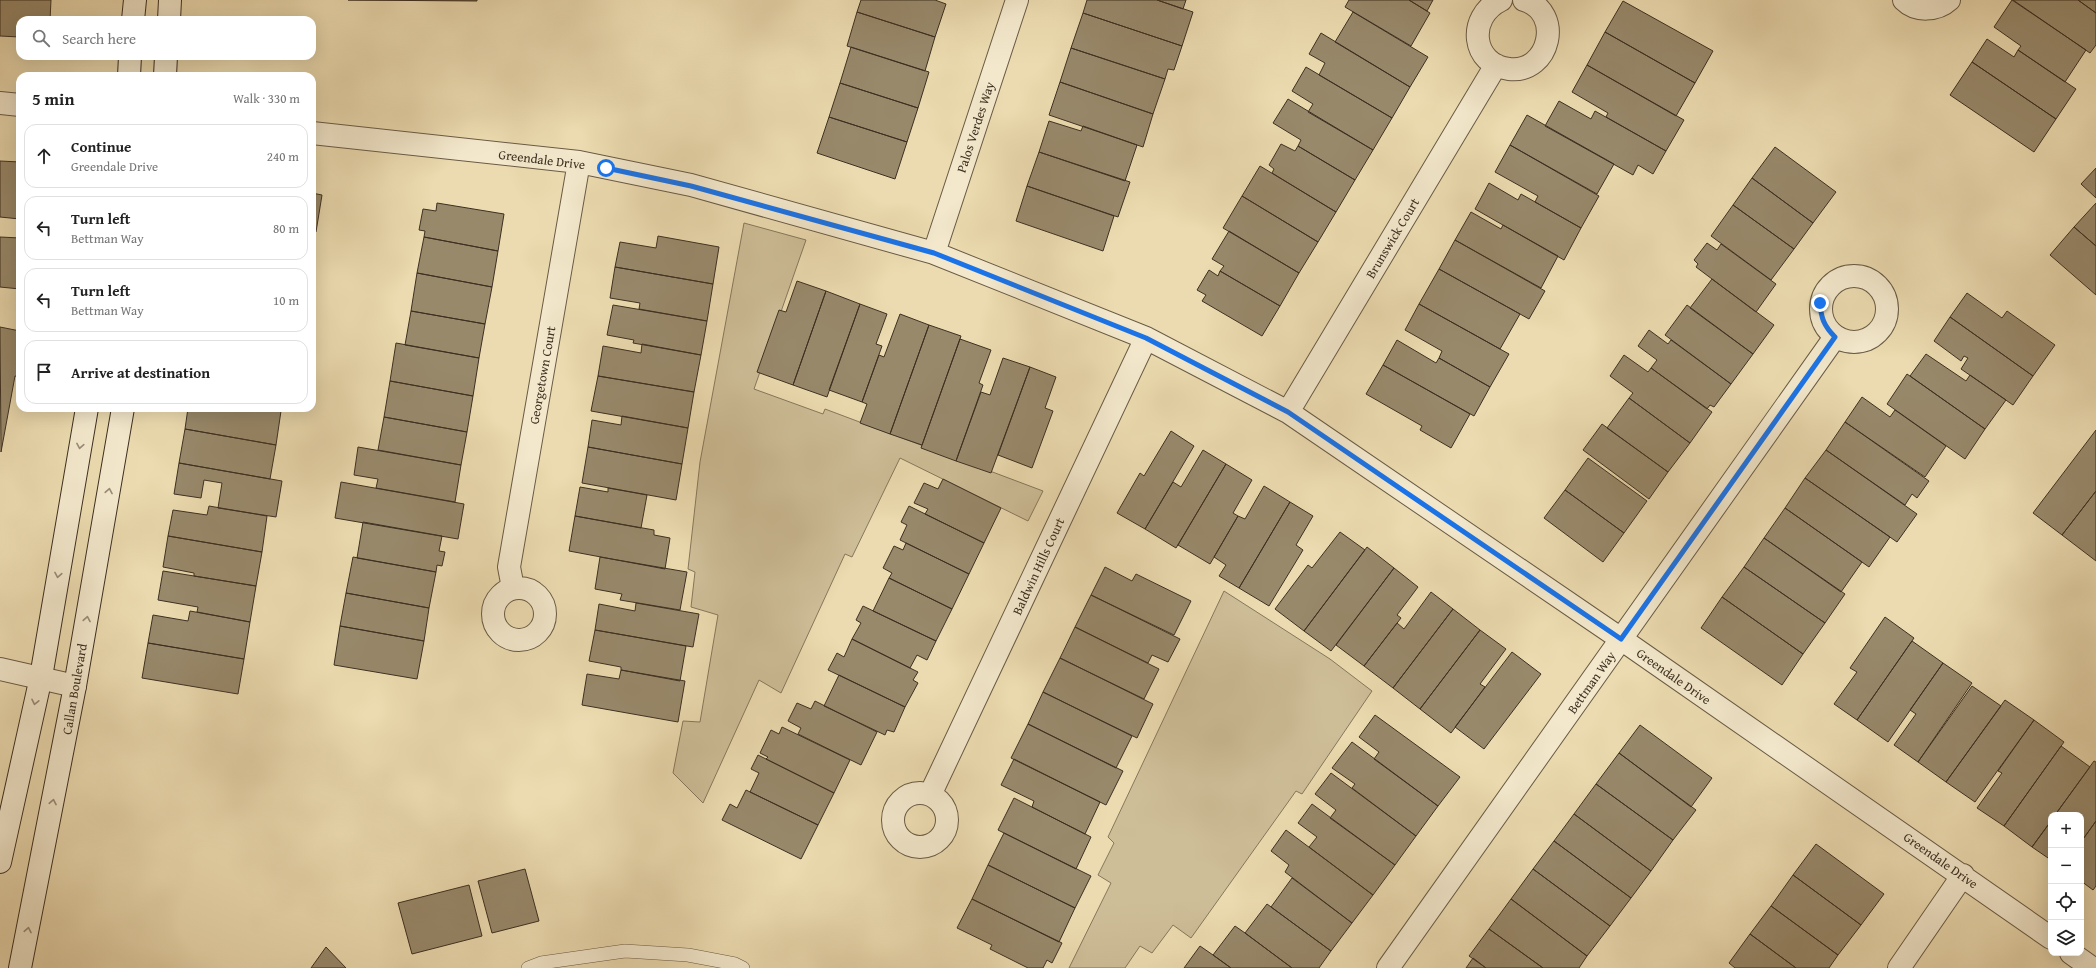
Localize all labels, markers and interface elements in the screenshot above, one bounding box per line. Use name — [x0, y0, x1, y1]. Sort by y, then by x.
search box — [16, 16, 316, 60]
icon: search — [30, 27, 52, 49]
text: Search here — [62, 28, 136, 49]
street label: Palos Verdes Way — [952, 79, 999, 175]
text: 5 min — [32, 86, 74, 111]
text: Walk · 330 m — [233, 89, 300, 108]
text: Continue — [71, 136, 132, 157]
icon: ahead — [33, 145, 55, 167]
street label: Greendale Drive — [498, 145, 586, 174]
text: 240 m — [267, 147, 299, 166]
text: Greendale Drive — [71, 157, 158, 176]
route start — [597, 159, 615, 177]
street label: Brunswick Court — [1361, 194, 1424, 282]
text: Turn left — [71, 208, 130, 229]
icon: left — [33, 217, 55, 239]
text: 80 m — [273, 219, 299, 238]
text: Bettman Way — [71, 229, 144, 248]
text: Turn left — [71, 280, 130, 301]
icon: left — [33, 289, 55, 311]
text: 10 m — [273, 291, 299, 310]
route end — [1811, 294, 1829, 312]
text: Bettman Way — [71, 301, 144, 320]
street label: Georgetown Court — [525, 324, 561, 426]
icon: arrive — [33, 361, 55, 383]
text: Arrive at destination — [71, 362, 210, 383]
one-way arrow — [76, 443, 85, 450]
one-way arrow — [104, 488, 112, 494]
street label: Baldwin Hills Court — [1008, 514, 1070, 618]
one-way arrow — [55, 571, 63, 578]
one-way arrow — [82, 616, 91, 622]
street label: Callan Boulevard — [57, 642, 92, 736]
street label: Greendale Drive — [1633, 644, 1715, 709]
street label: Bettman Way — [1563, 647, 1620, 718]
one-way arrow — [32, 699, 40, 706]
one-way arrow — [48, 799, 56, 805]
map controls — [2048, 812, 2084, 956]
button: + — [2048, 812, 2084, 848]
street label: Greendale Drive — [1900, 828, 1982, 893]
button: − — [2048, 848, 2084, 884]
button: locate — [2048, 884, 2084, 920]
button: layers — [2048, 920, 2084, 956]
one-way arrow — [23, 927, 32, 933]

